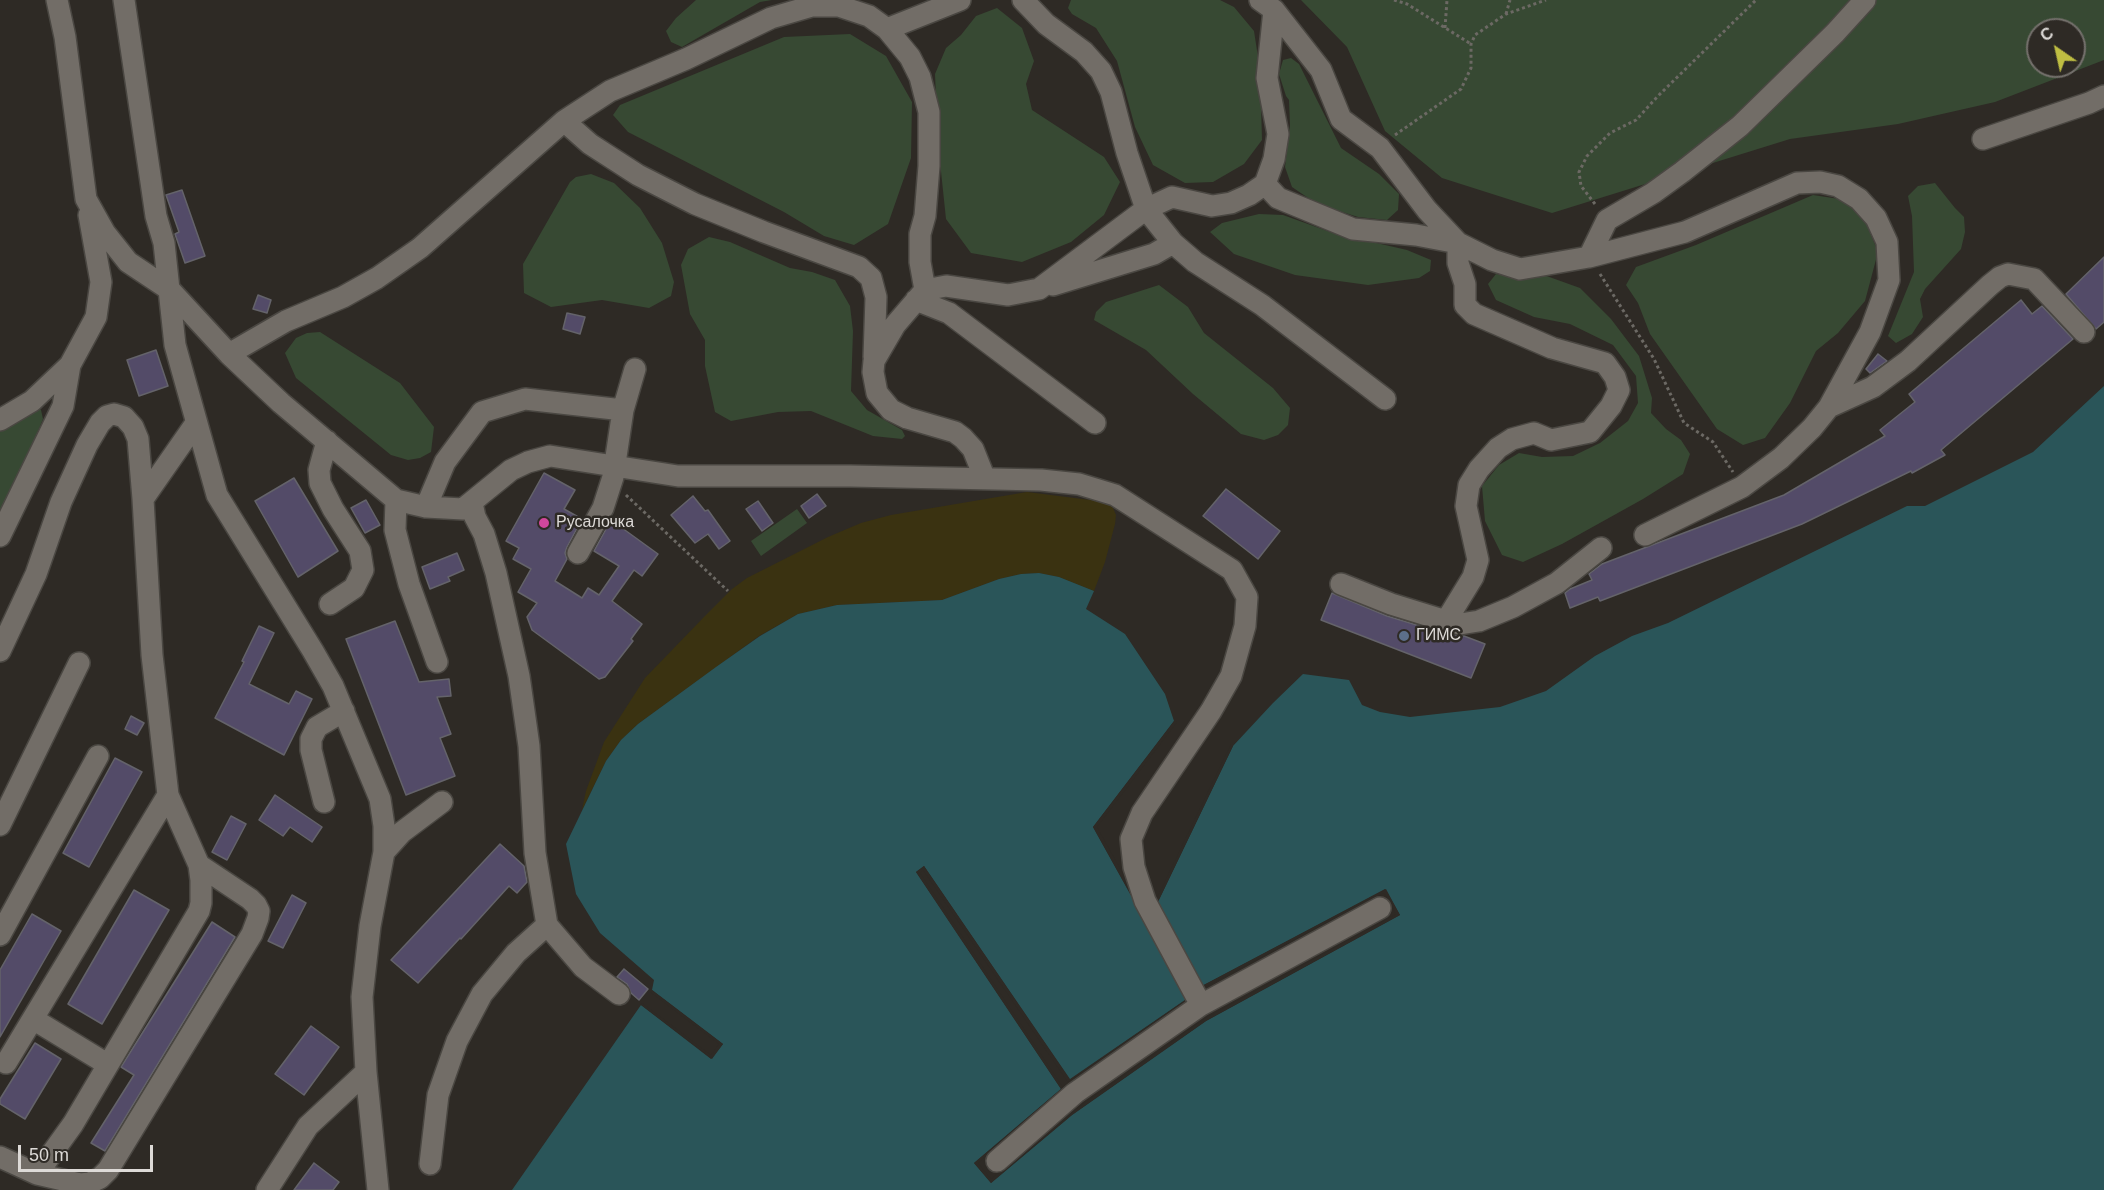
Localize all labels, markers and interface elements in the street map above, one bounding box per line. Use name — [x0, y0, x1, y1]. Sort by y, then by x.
north arrow — [2026, 18, 2086, 78]
text: С — [2037, 24, 2056, 45]
place label: Русалочка — [556, 513, 634, 533]
marker: Русалочка — [537, 516, 551, 530]
place label: ГИМС — [1416, 626, 1461, 646]
marker: ГИМС — [1397, 629, 1411, 643]
scale bar — [21, 1133, 156, 1171]
text: 50 m — [29, 1145, 69, 1165]

